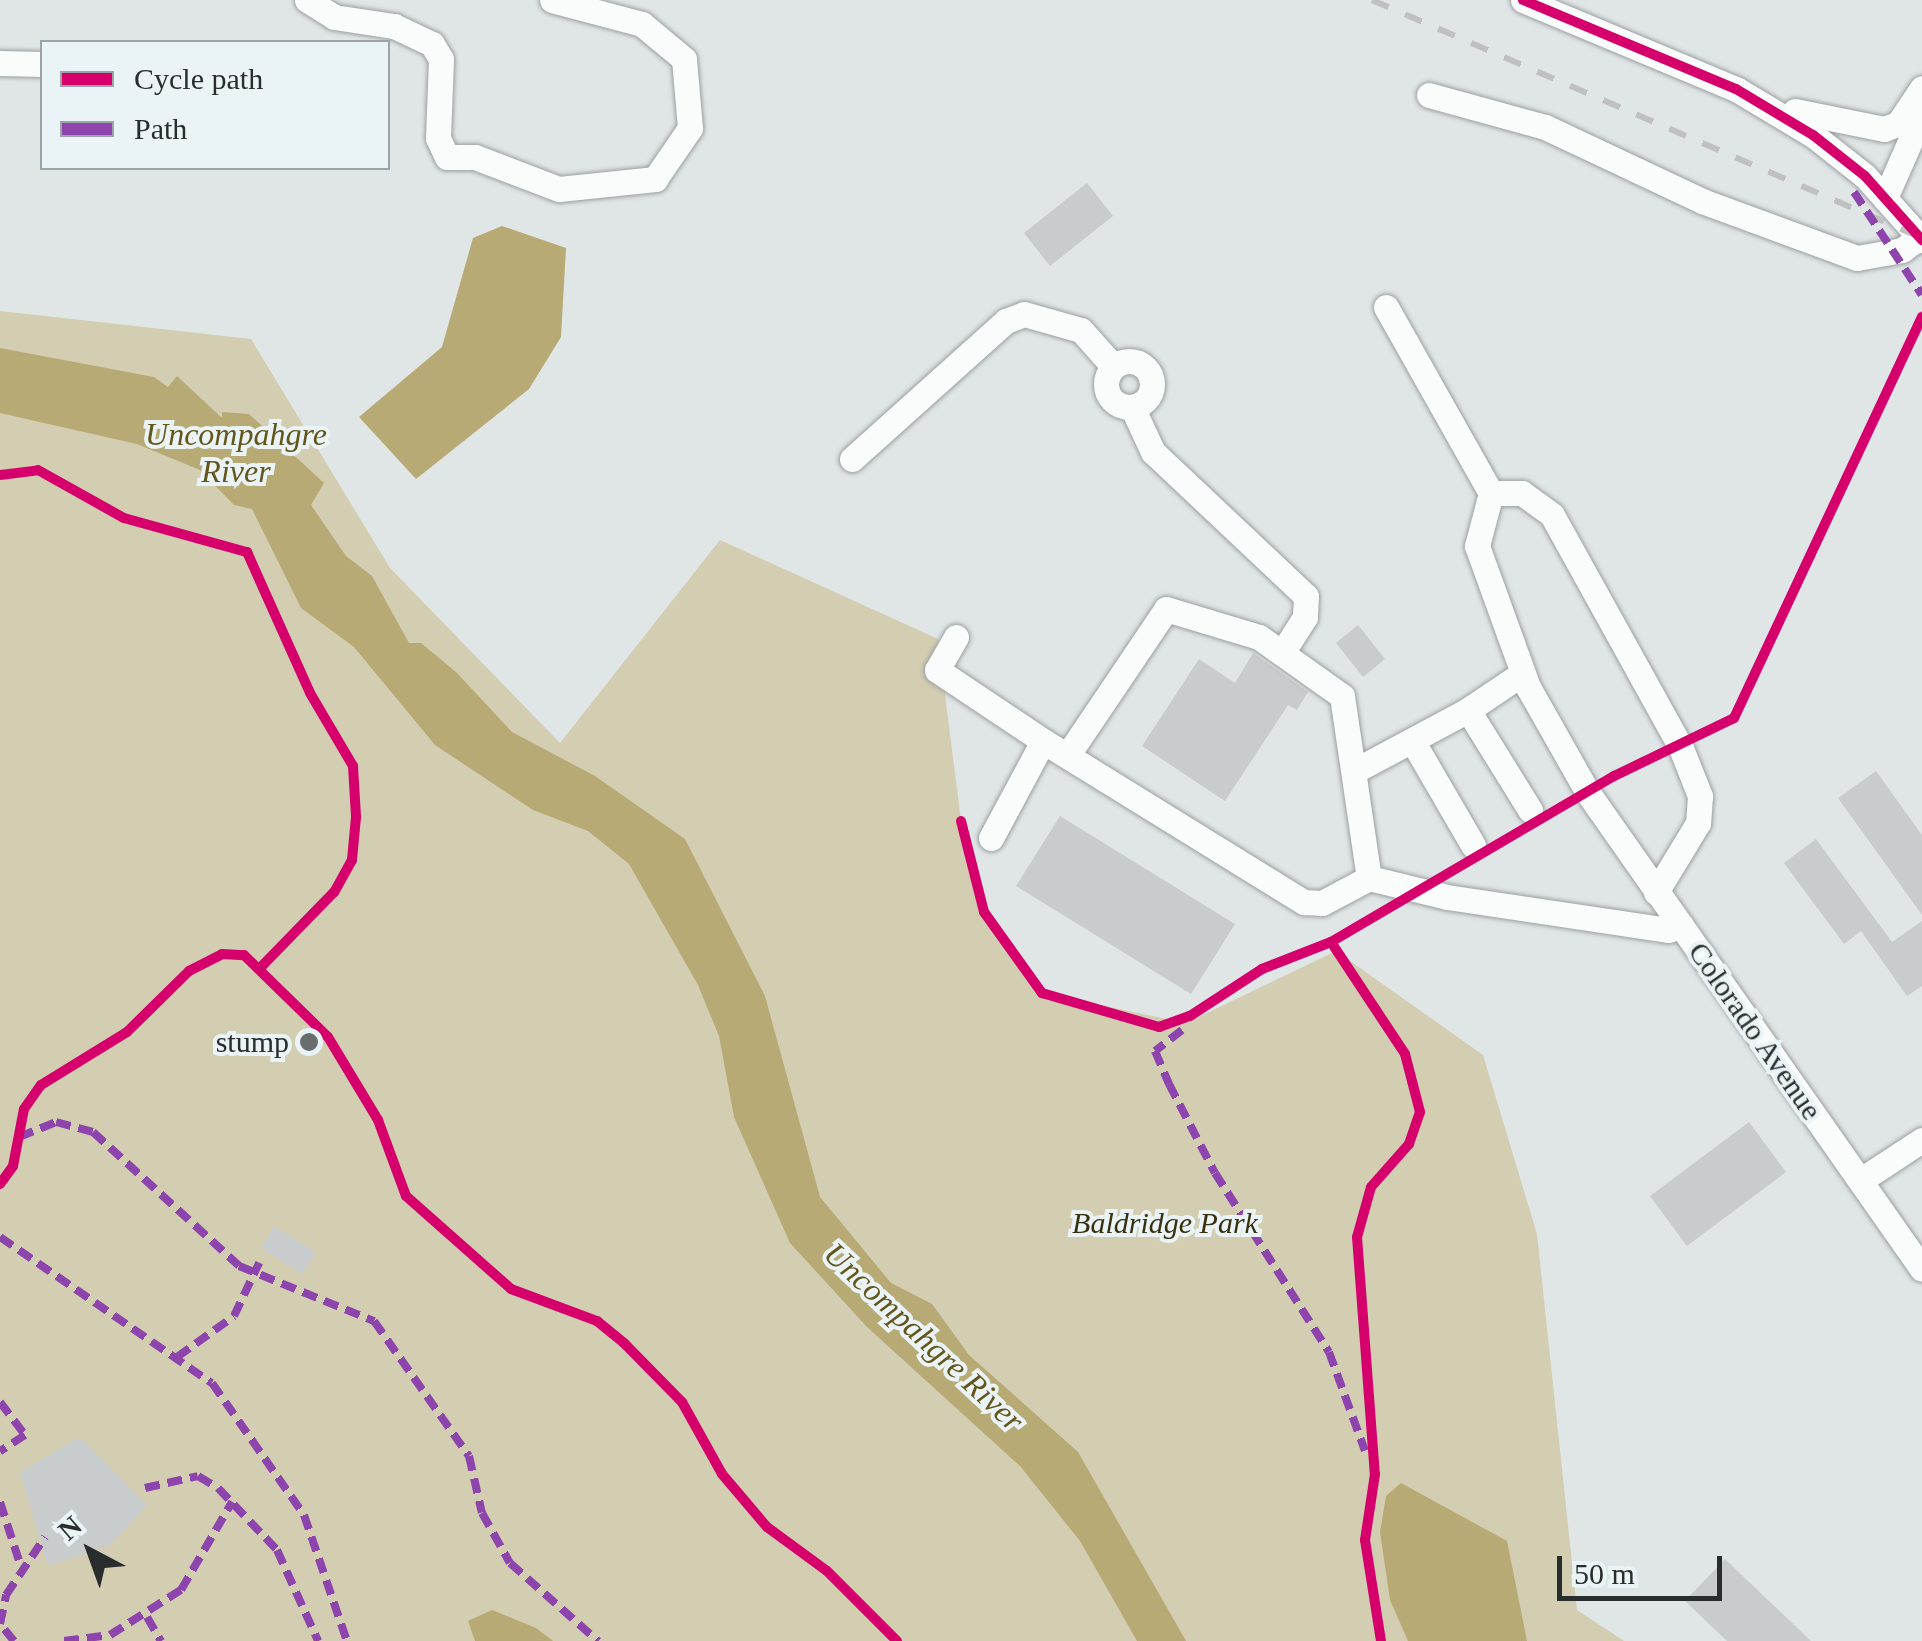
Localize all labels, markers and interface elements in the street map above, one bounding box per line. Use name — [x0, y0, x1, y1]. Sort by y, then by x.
legend — [40, 40, 390, 170]
text: Cycle path — [134, 62, 263, 95]
text: Path — [134, 112, 187, 145]
water label: Uncompahgre River — [145, 416, 327, 491]
street label: Colorado Avenue — [1680, 935, 1830, 1127]
place label: stump — [216, 1024, 289, 1060]
marker: stump — [298, 1031, 320, 1053]
park label: Baldridge Park — [1072, 1205, 1258, 1241]
water label: Uncompahgre River — [816, 1235, 1032, 1439]
north arrow — [40, 1501, 140, 1601]
text: N — [52, 1510, 88, 1546]
scale bar — [1562, 1536, 1727, 1598]
text: 50 m — [1574, 1557, 1635, 1590]

